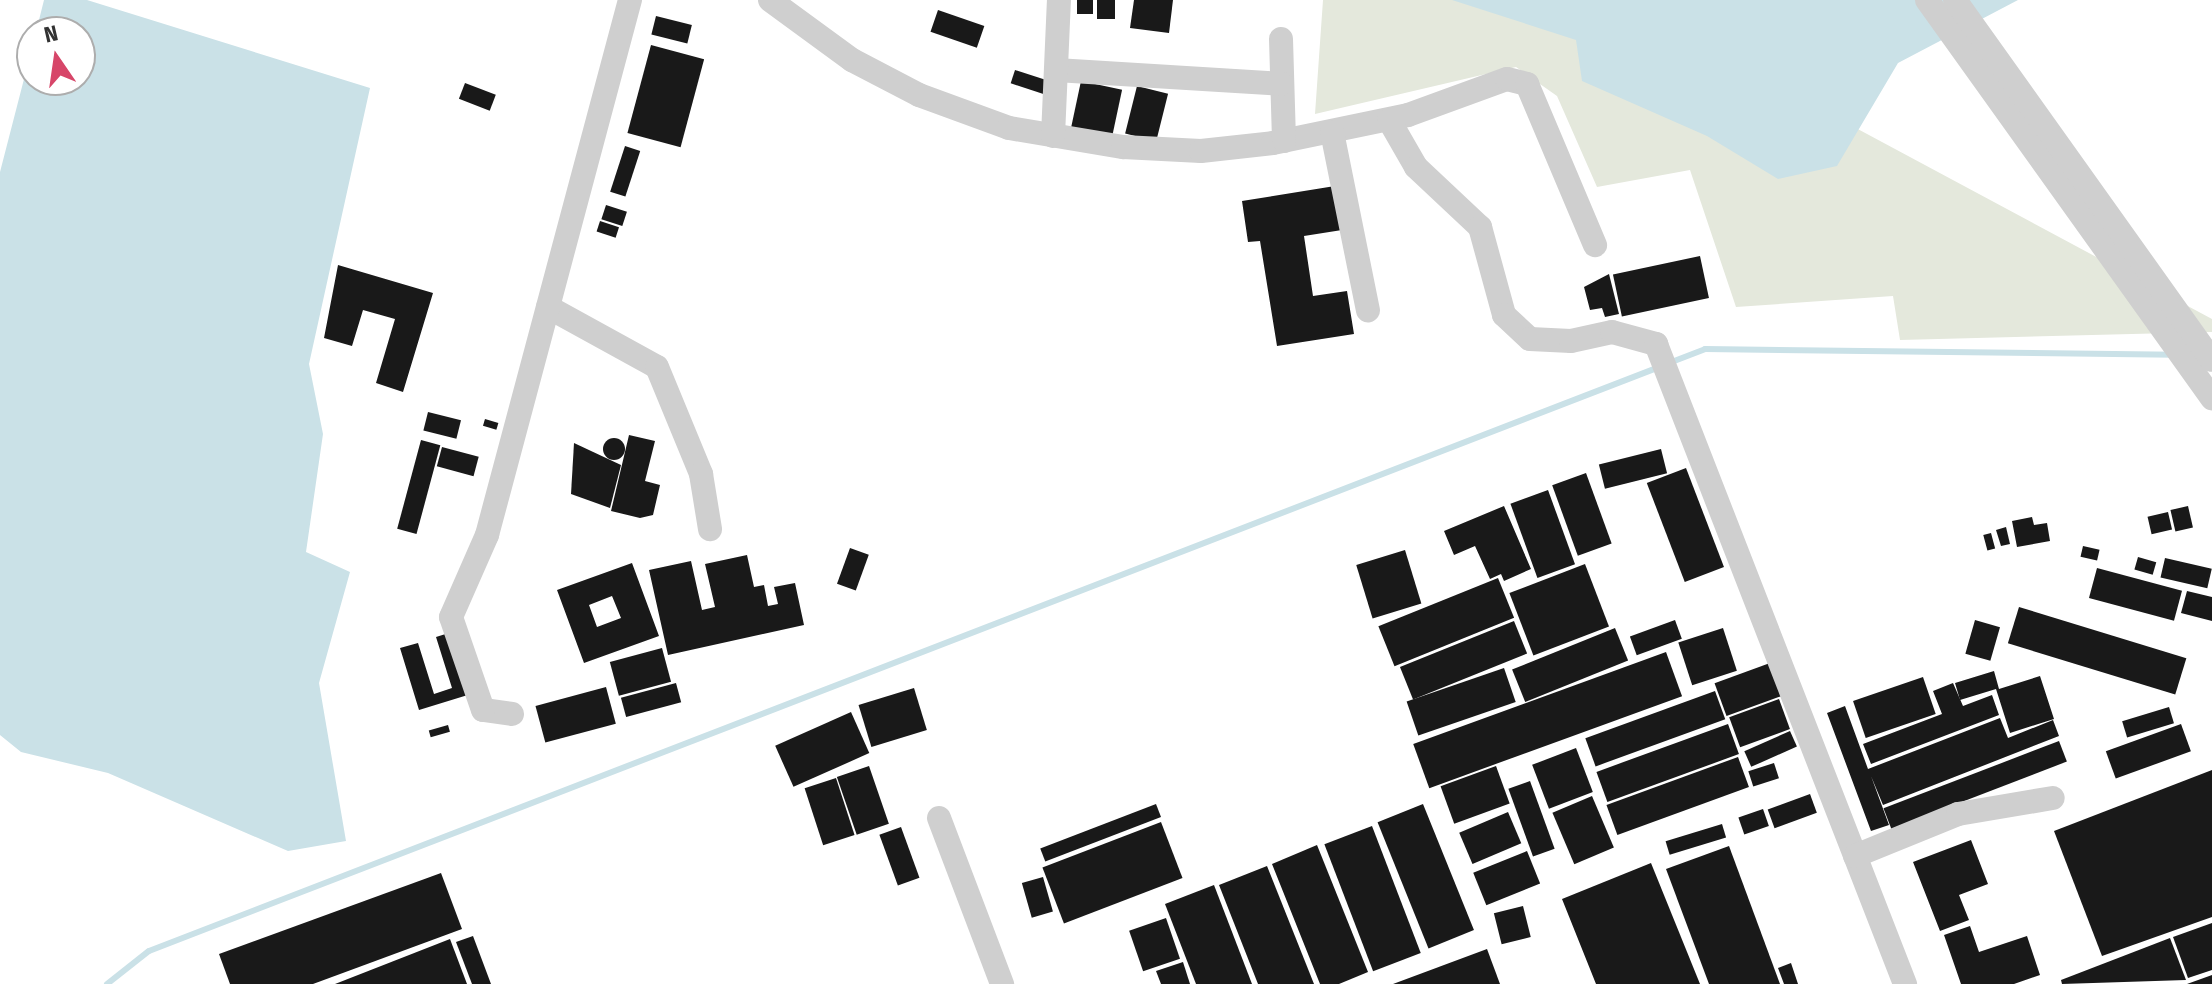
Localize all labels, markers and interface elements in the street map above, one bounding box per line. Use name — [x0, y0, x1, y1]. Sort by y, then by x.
north arrow — [16, 16, 96, 96]
text: N — [41, 19, 60, 49]

